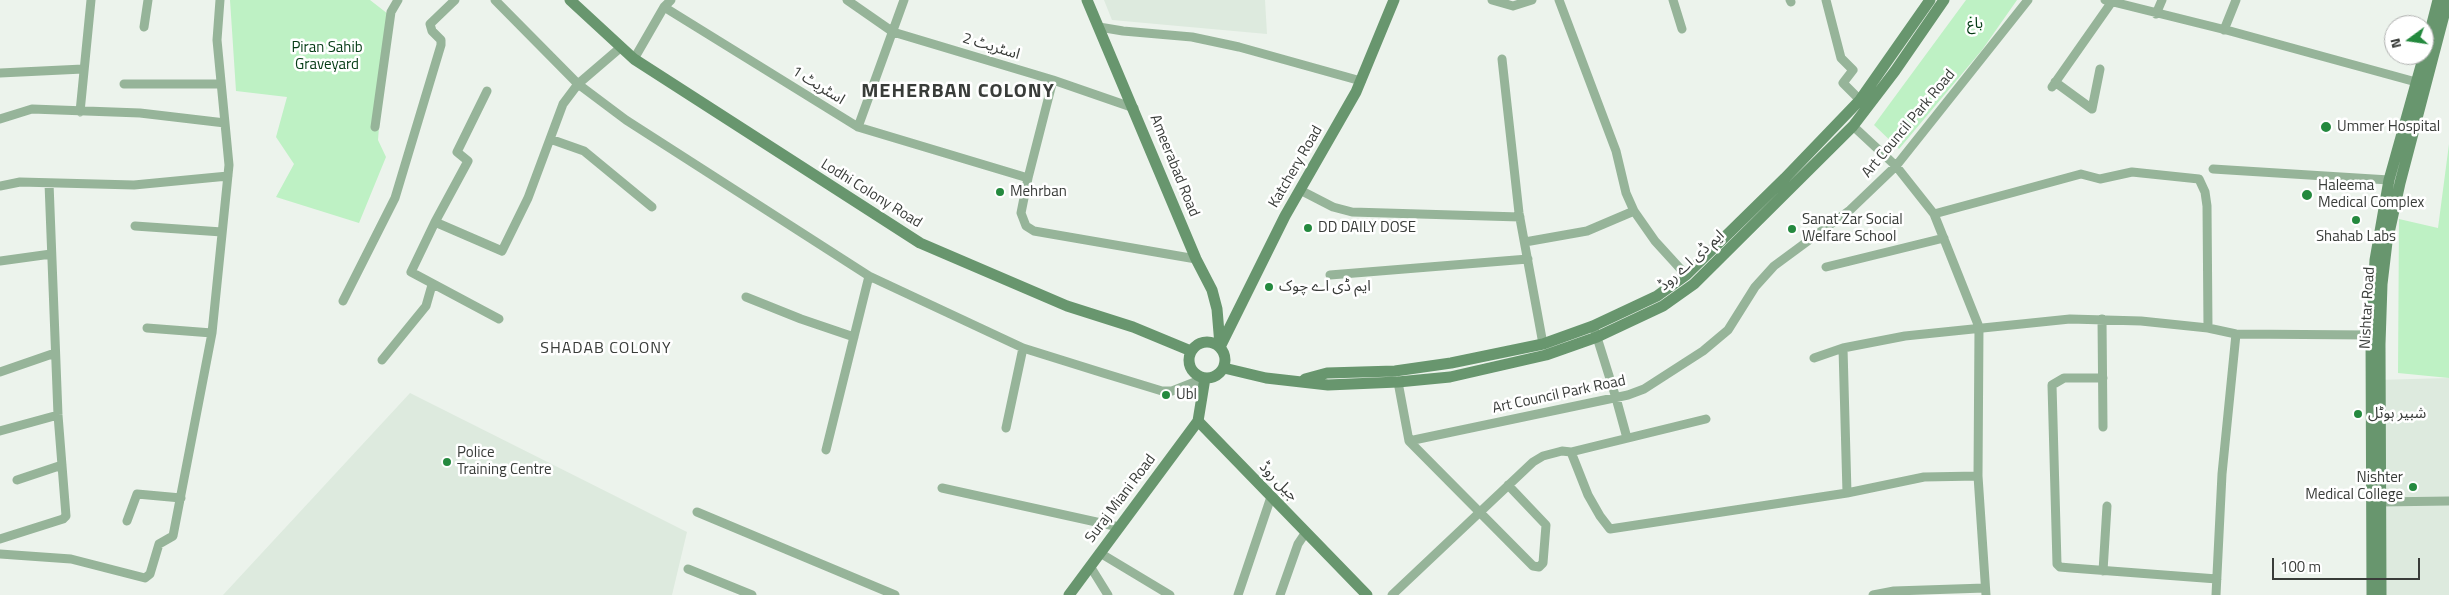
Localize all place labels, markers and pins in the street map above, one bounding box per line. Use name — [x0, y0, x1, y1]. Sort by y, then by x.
place label: Ummer Hospital — [2337, 118, 2440, 136]
marker: Ummer Hospital — [2319, 120, 2333, 134]
place label: Haleema Medical Complex — [2318, 177, 2424, 212]
place label: Mehrban — [1010, 183, 1067, 201]
marker: Mehrban — [994, 186, 1006, 198]
marker: Haleema Medical Complex — [2300, 188, 2314, 202]
place label: Sanat Zar Social Welfare School — [1802, 211, 1903, 246]
marker: Shahab Labs — [2350, 214, 2362, 226]
place label: DD DAILY DOSE — [1318, 219, 1416, 237]
marker: DD DAILY DOSE — [1302, 222, 1314, 234]
marker: Sanat Zar Social Welfare School — [1786, 223, 1798, 235]
place label: Shahab Labs — [2316, 228, 2396, 246]
place label: ایم ڈی اے چوک — [1279, 278, 1371, 296]
marker: ایم ڈی اے چوک — [1263, 281, 1275, 293]
place label: Ubl — [1176, 386, 1197, 404]
marker: Ubl — [1160, 389, 1172, 401]
place label: شبیر ہوٹل — [2368, 405, 2426, 423]
marker: شبیر ہوٹل — [2352, 408, 2364, 420]
place label: Police Training Centre — [457, 444, 551, 479]
marker: Police Training Centre — [441, 456, 453, 468]
place label: Nishter Medical College — [2305, 469, 2403, 504]
marker: Nishter Medical College — [2407, 481, 2419, 493]

